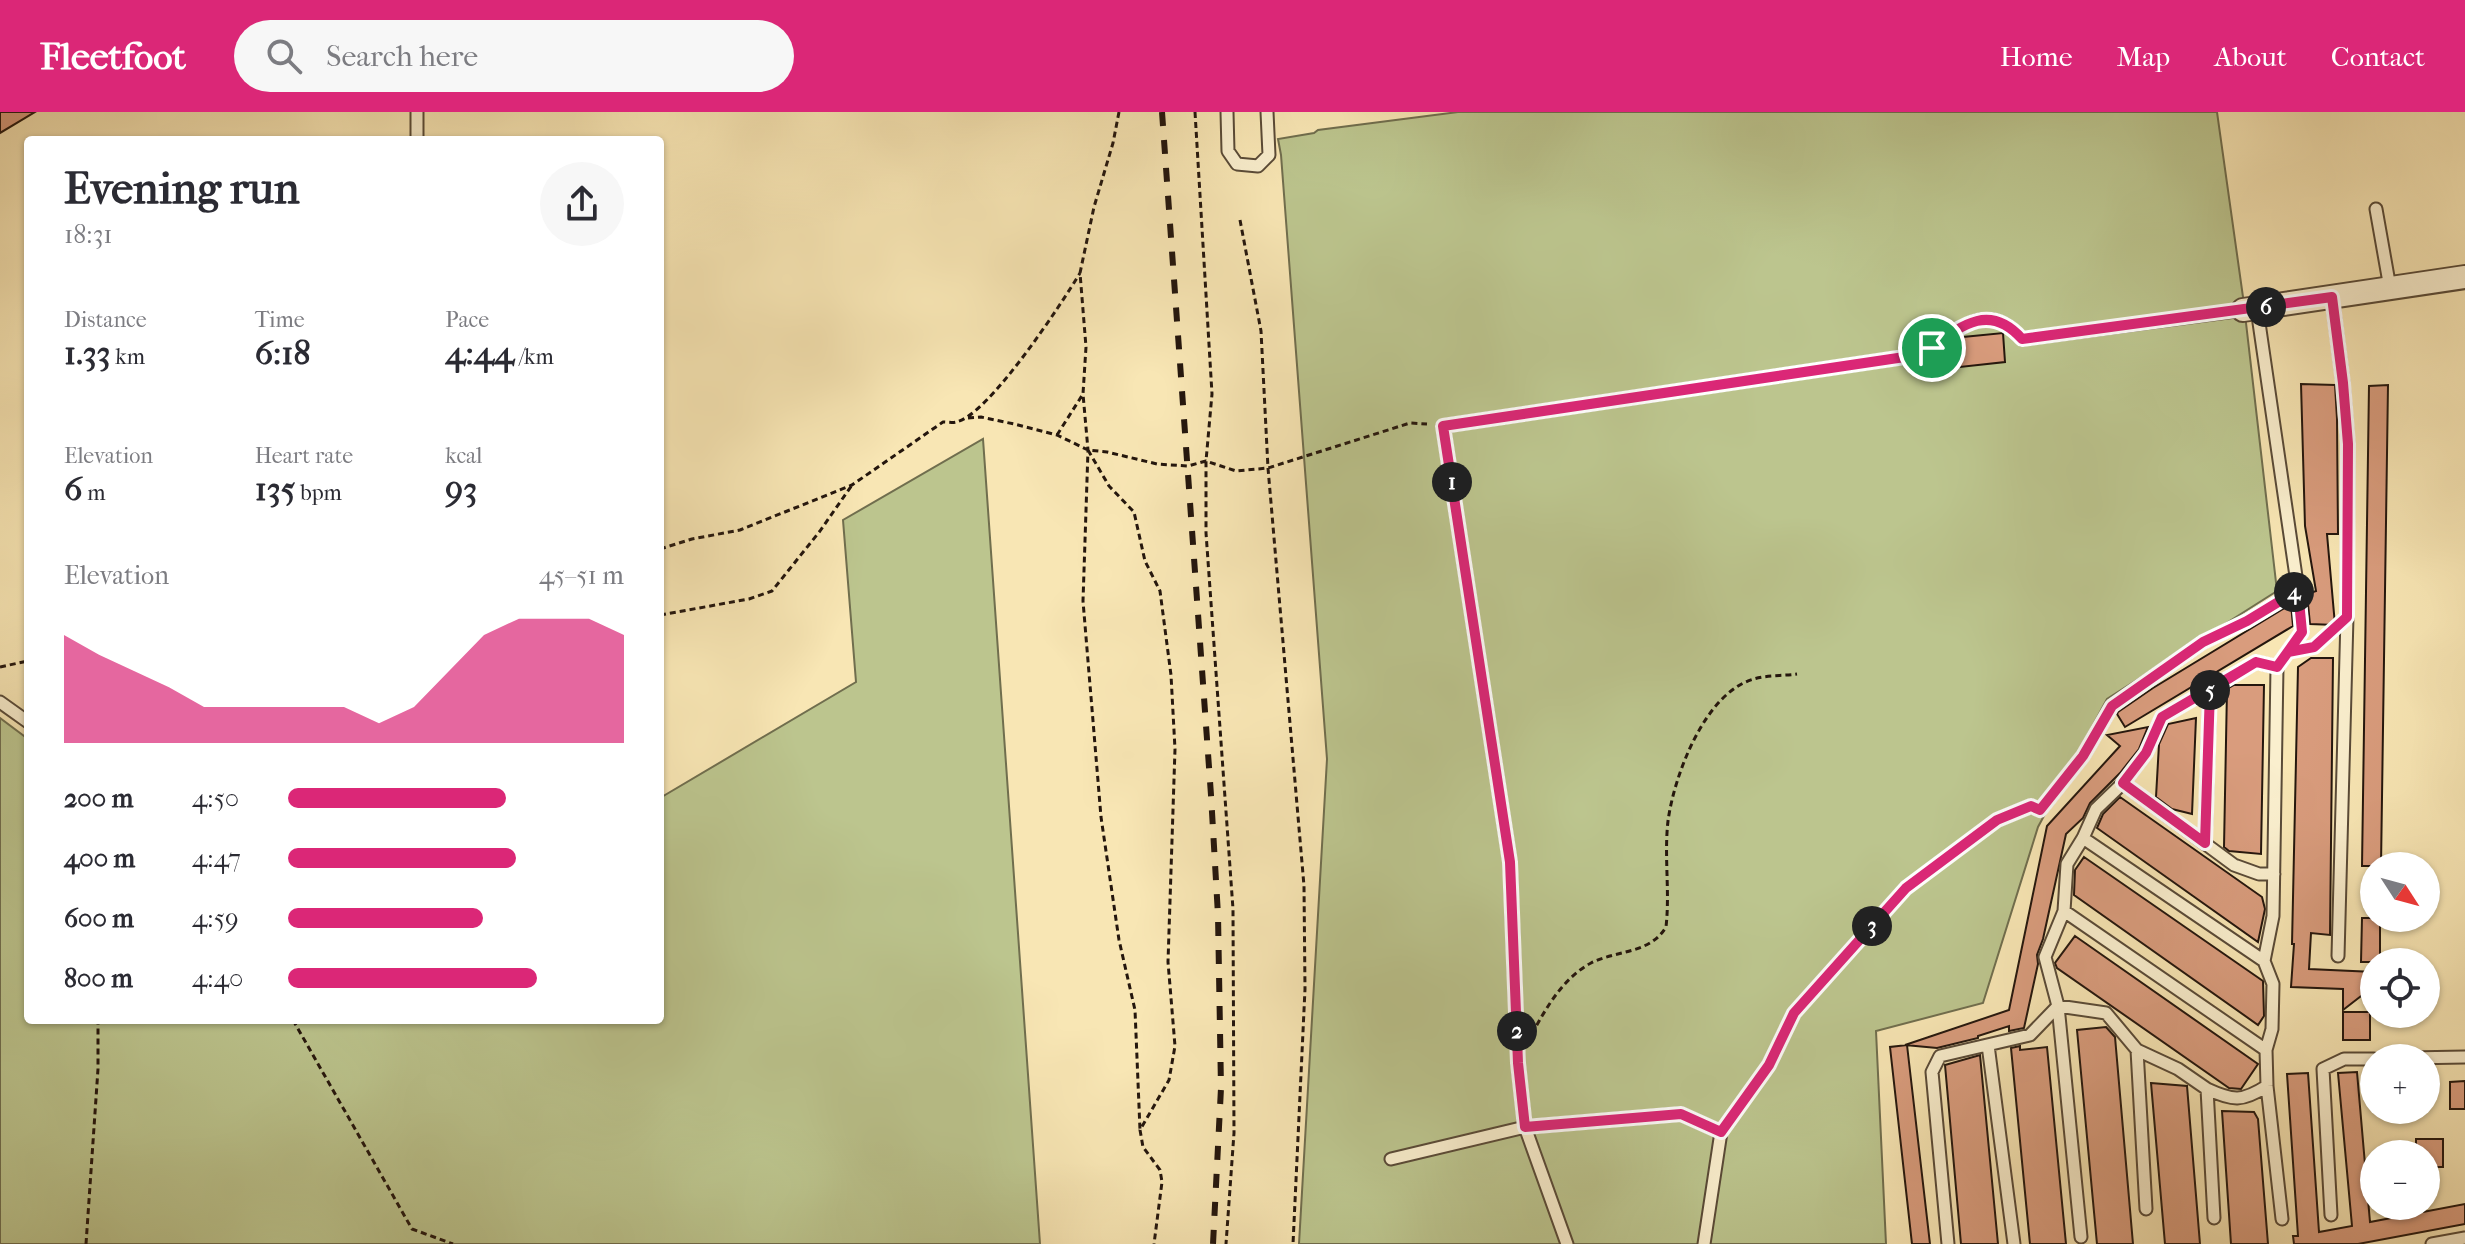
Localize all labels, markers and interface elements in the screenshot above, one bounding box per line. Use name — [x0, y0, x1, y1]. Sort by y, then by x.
search box — [234, 20, 794, 92]
text: Fleetfoot — [40, 34, 186, 79]
icon: search — [262, 34, 306, 78]
text: Search here — [326, 39, 478, 74]
text: Home — [2000, 40, 2073, 73]
text: Map — [2117, 40, 2170, 73]
text: About — [2214, 40, 2287, 73]
text: Contact — [2331, 40, 2425, 73]
button: share — [540, 162, 624, 246]
text: Evening run — [64, 163, 299, 214]
text: 18:31 — [64, 219, 113, 250]
pin: 6 — [2246, 287, 2286, 327]
text: 6 — [2260, 294, 2272, 320]
text: Distance — [64, 307, 147, 333]
text: Time — [255, 307, 305, 333]
text: Pace — [445, 307, 489, 333]
pin — [1898, 314, 1966, 382]
icon: arrive — [1910, 326, 1954, 370]
text: 1.33 — [64, 333, 111, 373]
text: 6:18 — [255, 333, 311, 373]
text: 4:44 — [445, 333, 514, 373]
text: km — [111, 344, 145, 370]
text: /km — [514, 344, 554, 370]
text: Elevation — [64, 443, 153, 469]
text: Heart rate — [255, 443, 353, 469]
text: kcal — [445, 443, 482, 469]
pin: 1 — [1432, 462, 1472, 502]
text: 6 — [64, 469, 82, 509]
text: 135 — [255, 469, 295, 509]
text: 93 — [445, 469, 477, 509]
text: 1 — [1448, 469, 1456, 495]
text: m — [82, 480, 105, 506]
text: bpm — [295, 480, 342, 506]
text: Elevation — [64, 560, 169, 591]
text: 45–51 m — [539, 560, 624, 591]
pin: 4 — [2274, 572, 2314, 612]
text: 4 — [2288, 579, 2301, 605]
pin: 5 — [2190, 670, 2230, 710]
text: 5 — [2205, 677, 2215, 703]
text: 200 m — [64, 783, 133, 814]
text: 4:50 — [192, 783, 239, 814]
text: 400 m — [64, 843, 135, 874]
text: 4:47 — [192, 843, 241, 874]
north arrow — [2360, 852, 2440, 932]
map controls — [2360, 852, 2440, 1220]
text: 600 m — [64, 903, 134, 934]
text: 4:59 — [192, 903, 239, 934]
pin: 3 — [1852, 906, 1892, 946]
text: 3 — [1867, 913, 1877, 939]
button: locate — [2360, 948, 2440, 1028]
text: 800 m — [64, 963, 133, 994]
text: 4:40 — [192, 963, 243, 994]
pin: 2 — [1497, 1011, 1537, 1051]
text: 2 — [1511, 1018, 1523, 1044]
button: + — [2360, 1044, 2440, 1124]
button: − — [2360, 1140, 2440, 1220]

